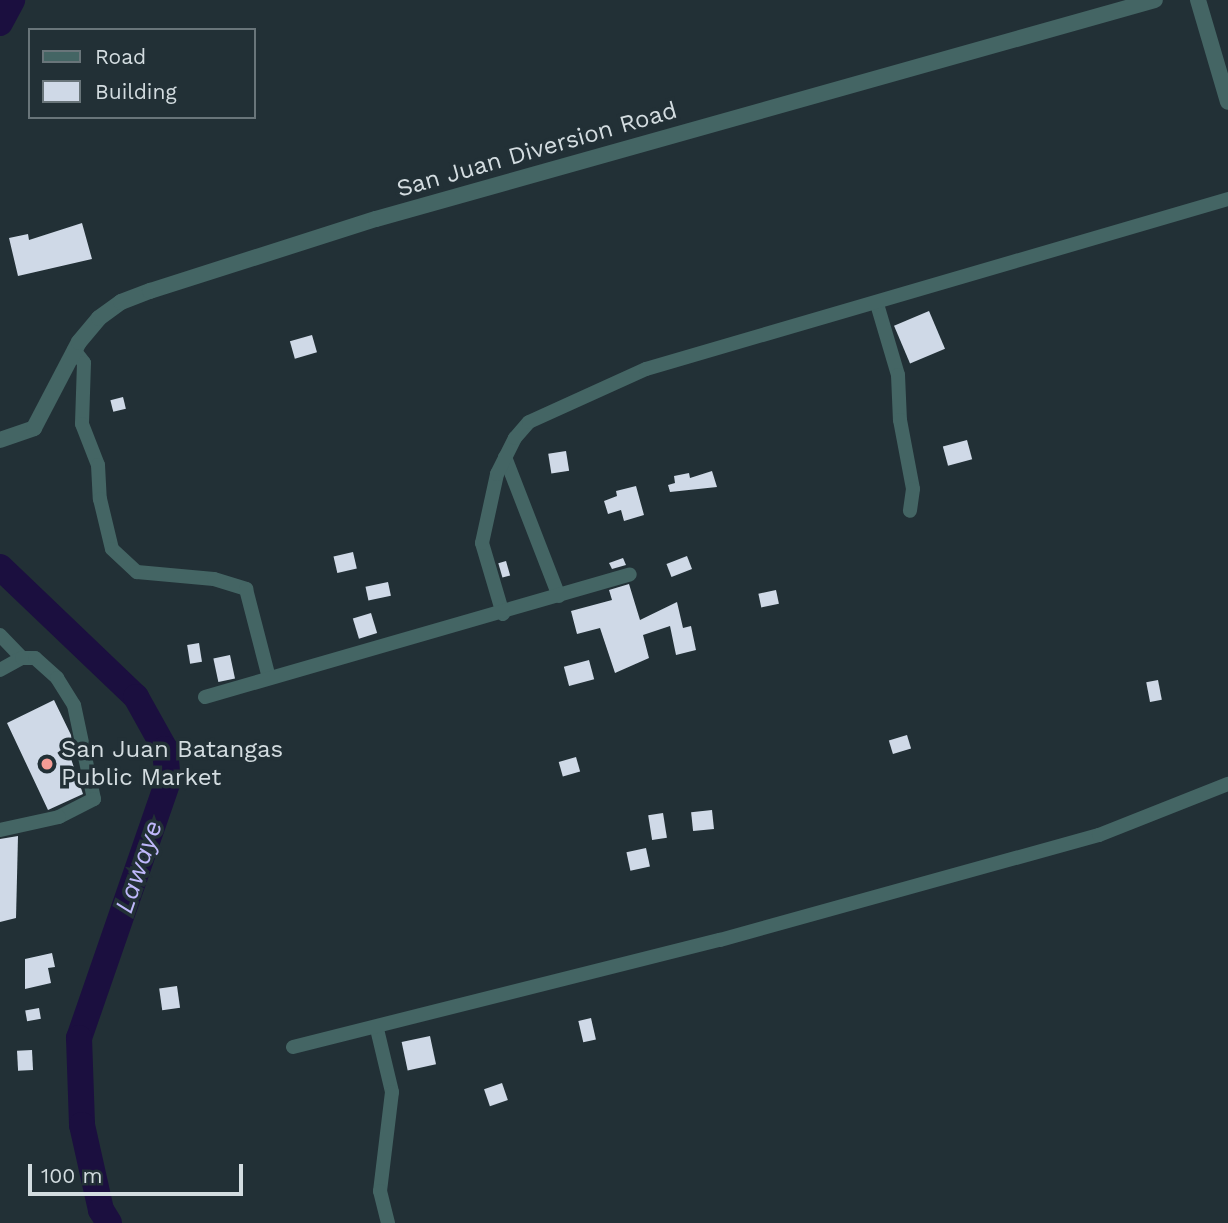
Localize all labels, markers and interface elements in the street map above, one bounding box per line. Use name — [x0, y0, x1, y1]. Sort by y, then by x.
legend — [28, 28, 256, 119]
text: Road — [95, 44, 146, 69]
text: Building — [95, 79, 177, 104]
street label: San Juan Diversion Road — [393, 96, 681, 204]
place label: San Juan Batangas Public Market — [61, 736, 284, 792]
marker: San Juan Batangas Public Market — [39, 756, 55, 772]
water label: Lawaye — [109, 816, 169, 918]
scale bar — [32, 1150, 247, 1194]
text: 100 m — [41, 1163, 103, 1188]

